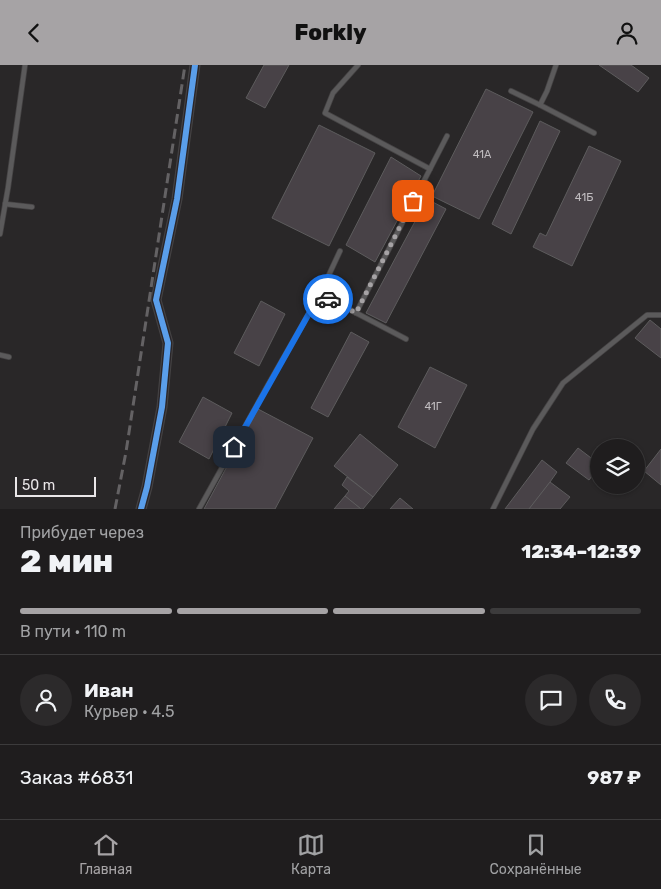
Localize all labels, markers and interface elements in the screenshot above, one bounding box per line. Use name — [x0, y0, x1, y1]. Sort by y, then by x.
icon: back — [20, 19, 48, 47]
text: Forkly — [295, 19, 366, 46]
icon: person — [613, 19, 641, 47]
house number: 41А — [473, 148, 492, 161]
pin — [392, 180, 434, 222]
icon: bag — [399, 187, 427, 215]
house number: 41Б — [575, 191, 593, 204]
courier — [303, 274, 353, 324]
icon: car — [314, 285, 342, 313]
house number: 41Г — [424, 400, 442, 413]
pin — [213, 426, 255, 468]
icon: home — [220, 433, 248, 461]
map controls — [590, 439, 645, 494]
button: layers — [590, 439, 645, 494]
scale bar — [15, 474, 96, 497]
text: 50 m — [22, 477, 55, 494]
text: Прибудет через — [20, 523, 144, 542]
text: 12:34–12:39 — [521, 540, 641, 563]
text: 2 мин — [20, 542, 113, 580]
text: В пути · 110 m — [20, 622, 126, 641]
button: person — [20, 674, 72, 726]
button: chat — [525, 674, 577, 726]
button: phone — [589, 674, 641, 726]
text: Иван — [84, 679, 134, 702]
text: Курьер · 4.5 — [84, 702, 175, 721]
text: Заказ #6831 — [20, 766, 133, 789]
text: 987 ₽ — [587, 766, 641, 789]
tab: Главная — [79, 831, 133, 878]
tab: Карта — [291, 831, 331, 878]
tab: Сохранённые — [490, 831, 582, 878]

